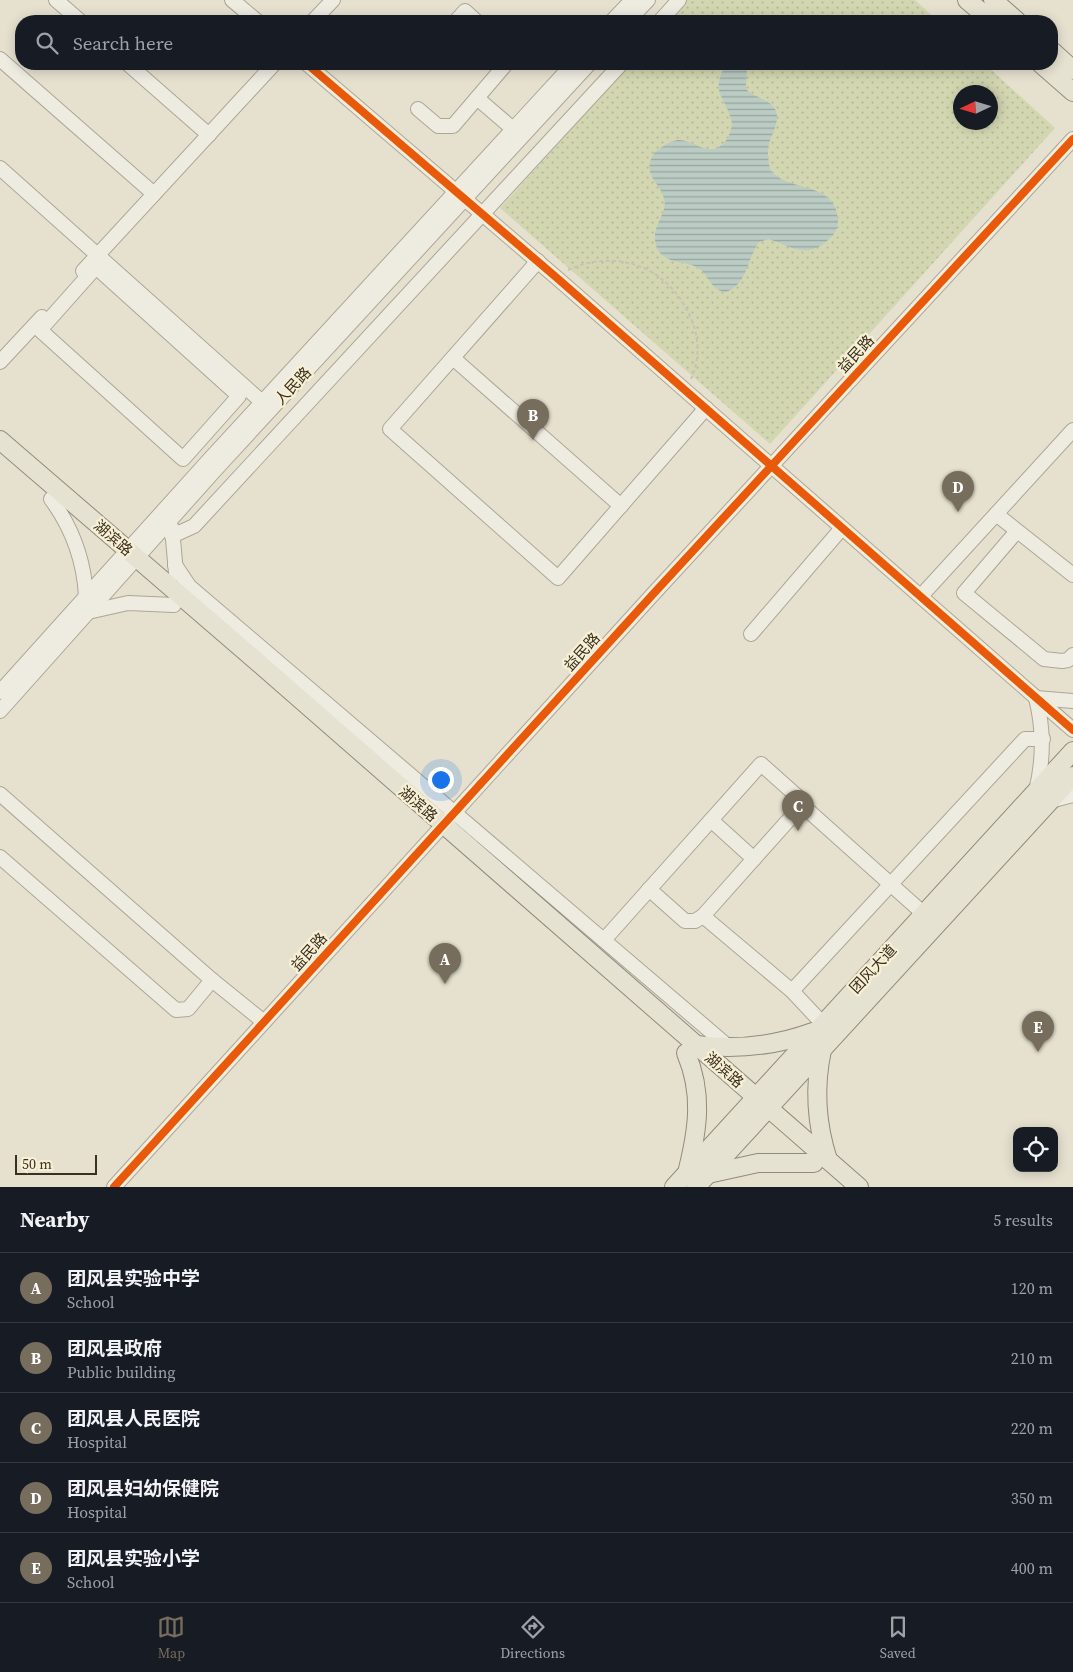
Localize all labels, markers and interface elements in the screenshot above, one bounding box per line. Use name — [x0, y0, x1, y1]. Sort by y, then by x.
search box — [15, 15, 1058, 70]
icon: search — [33, 29, 61, 57]
text: Search here — [73, 30, 173, 56]
north arrow — [953, 85, 998, 130]
street label: 益民路 — [833, 330, 879, 377]
street label: 人民路 — [270, 362, 316, 409]
pin: B — [517, 399, 549, 440]
pin: D — [942, 471, 974, 512]
street label: 湖滨路 — [89, 515, 137, 560]
street label: 益民路 — [559, 628, 604, 675]
your location — [428, 767, 454, 793]
street label: 湖滨路 — [394, 781, 442, 826]
pin: C — [782, 790, 814, 831]
street label: 益民路 — [286, 928, 331, 975]
street label: 团风大道 — [844, 940, 901, 998]
pin: A — [429, 943, 461, 984]
pin: E — [1022, 1011, 1054, 1052]
street label: 湖滨路 — [700, 1047, 748, 1092]
map controls — [1013, 1127, 1058, 1172]
button: locate — [1013, 1127, 1058, 1172]
scale bar — [15, 1152, 98, 1175]
text: 50 m — [22, 1154, 52, 1174]
text: Nearby — [20, 1205, 90, 1234]
text: 5 results — [993, 1209, 1053, 1231]
text: 团风县实验中学 — [67, 1265, 200, 1291]
text: A — [31, 1277, 41, 1299]
text: 120 m — [1011, 1277, 1053, 1299]
text: School — [67, 1291, 115, 1313]
text: 团风县政府 — [67, 1335, 162, 1361]
text: B — [31, 1347, 41, 1369]
text: 210 m — [1011, 1347, 1053, 1369]
text: Public building — [67, 1361, 176, 1383]
text: 团风县人民医院 — [67, 1405, 200, 1431]
text: C — [31, 1417, 41, 1439]
text: 220 m — [1011, 1417, 1053, 1439]
text: Hospital — [67, 1431, 127, 1453]
text: 团风县妇幼保健院 — [67, 1475, 219, 1501]
text: D — [30, 1487, 42, 1509]
text: 350 m — [1011, 1487, 1053, 1509]
text: Hospital — [67, 1501, 127, 1523]
text: 团风县实验小学 — [67, 1545, 200, 1571]
text: E — [31, 1557, 41, 1579]
text: 400 m — [1011, 1557, 1053, 1579]
text: School — [67, 1571, 115, 1593]
tab: Map — [157, 1613, 185, 1663]
tab: Directions — [500, 1613, 565, 1663]
tab: Saved — [880, 1613, 916, 1663]

